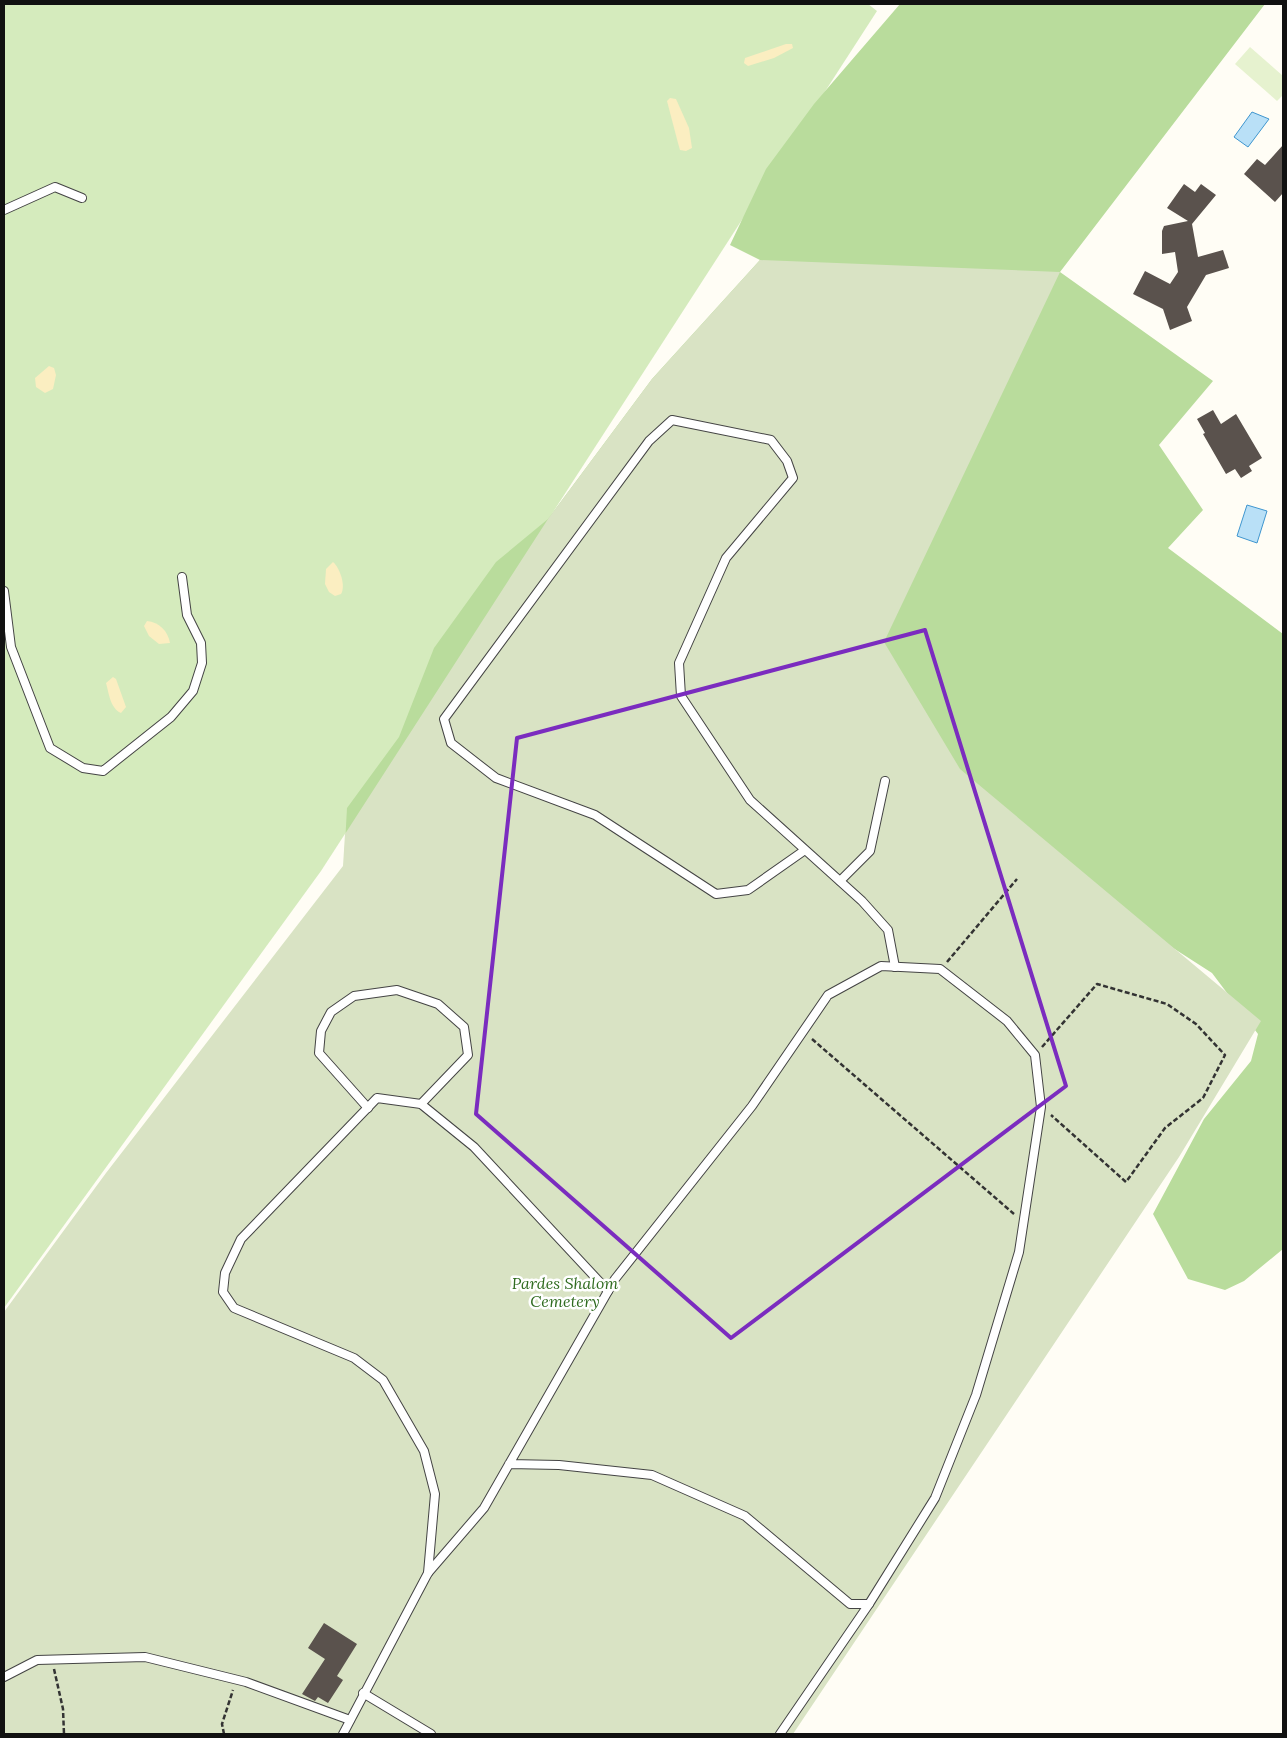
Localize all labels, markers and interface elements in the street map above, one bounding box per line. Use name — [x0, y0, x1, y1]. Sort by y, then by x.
park label: Pardes Shalom Cemetery — [512, 1273, 618, 1311]

